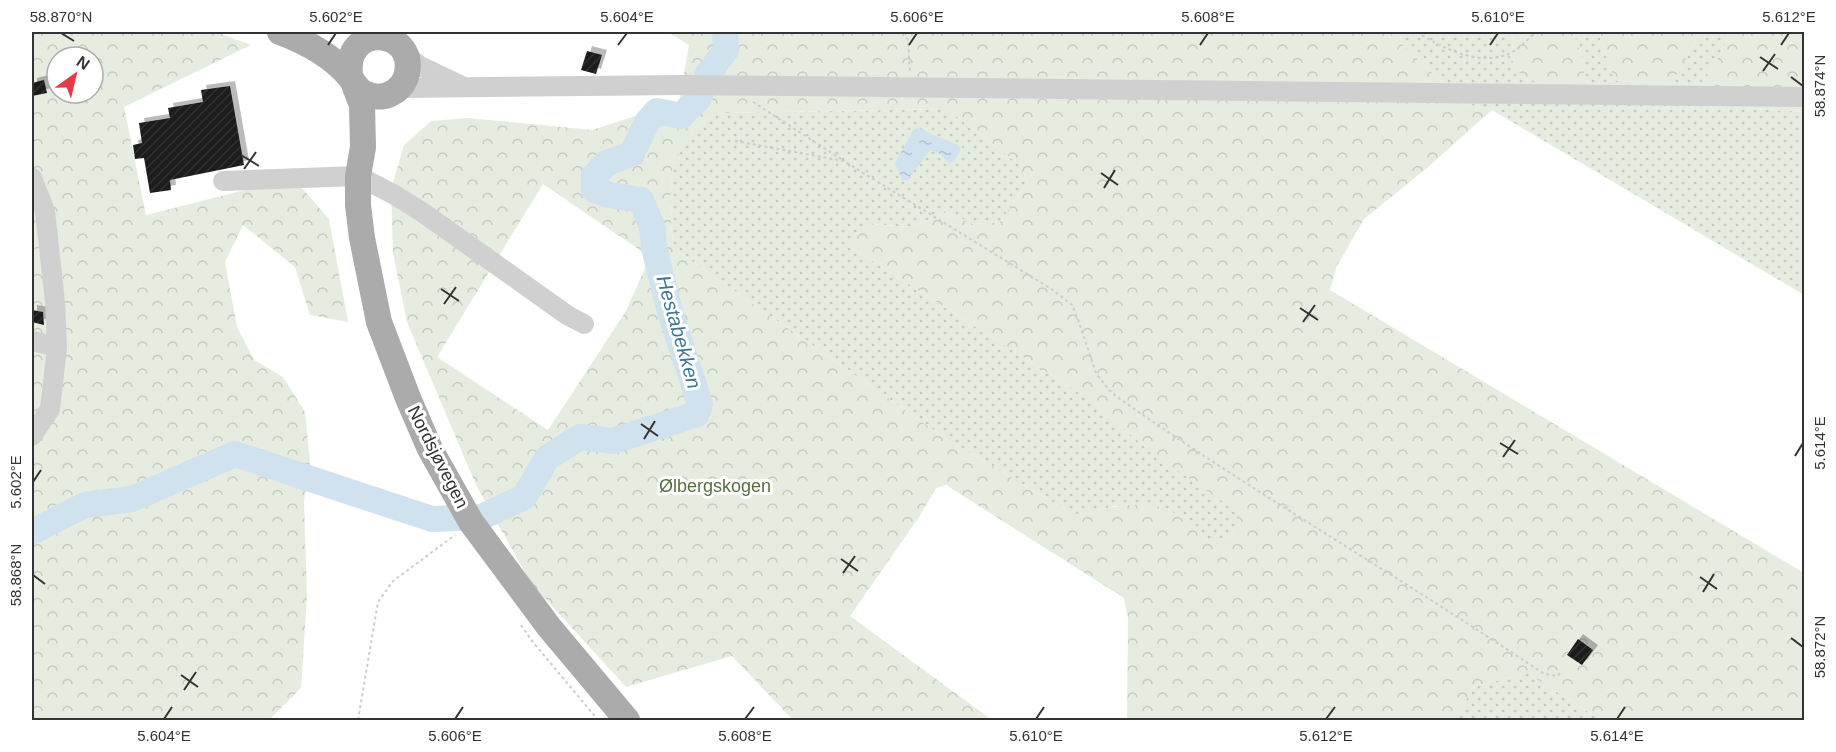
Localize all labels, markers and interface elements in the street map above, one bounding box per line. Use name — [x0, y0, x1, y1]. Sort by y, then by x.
text: 58.870°N — [30, 8, 92, 25]
text: 5.602°E — [309, 8, 363, 25]
text: 5.604°E — [600, 8, 654, 25]
text: 5.606°E — [890, 8, 944, 25]
text: 5.608°E — [1181, 8, 1235, 25]
text: 5.610°E — [1471, 8, 1525, 25]
text: 5.612°E — [1762, 8, 1816, 25]
north arrow — [45, 45, 105, 105]
text: N — [74, 53, 93, 73]
text: 58.874°N — [1811, 55, 1828, 117]
water label: Hestabekken — [652, 273, 706, 391]
street label: Nordsjøvegen — [404, 403, 472, 511]
text: 5.614°E — [1811, 416, 1828, 470]
text: 5.602°E — [7, 455, 24, 509]
park label: Ølbergskogen — [659, 476, 771, 496]
text: 58.868°N — [7, 544, 24, 606]
text: 58.872°N — [1811, 616, 1828, 678]
text: 5.604°E — [137, 727, 191, 744]
text: 5.606°E — [428, 727, 482, 744]
text: 5.608°E — [718, 727, 772, 744]
text: 5.610°E — [1009, 727, 1063, 744]
text: 5.612°E — [1299, 727, 1353, 744]
text: 5.614°E — [1590, 727, 1644, 744]

